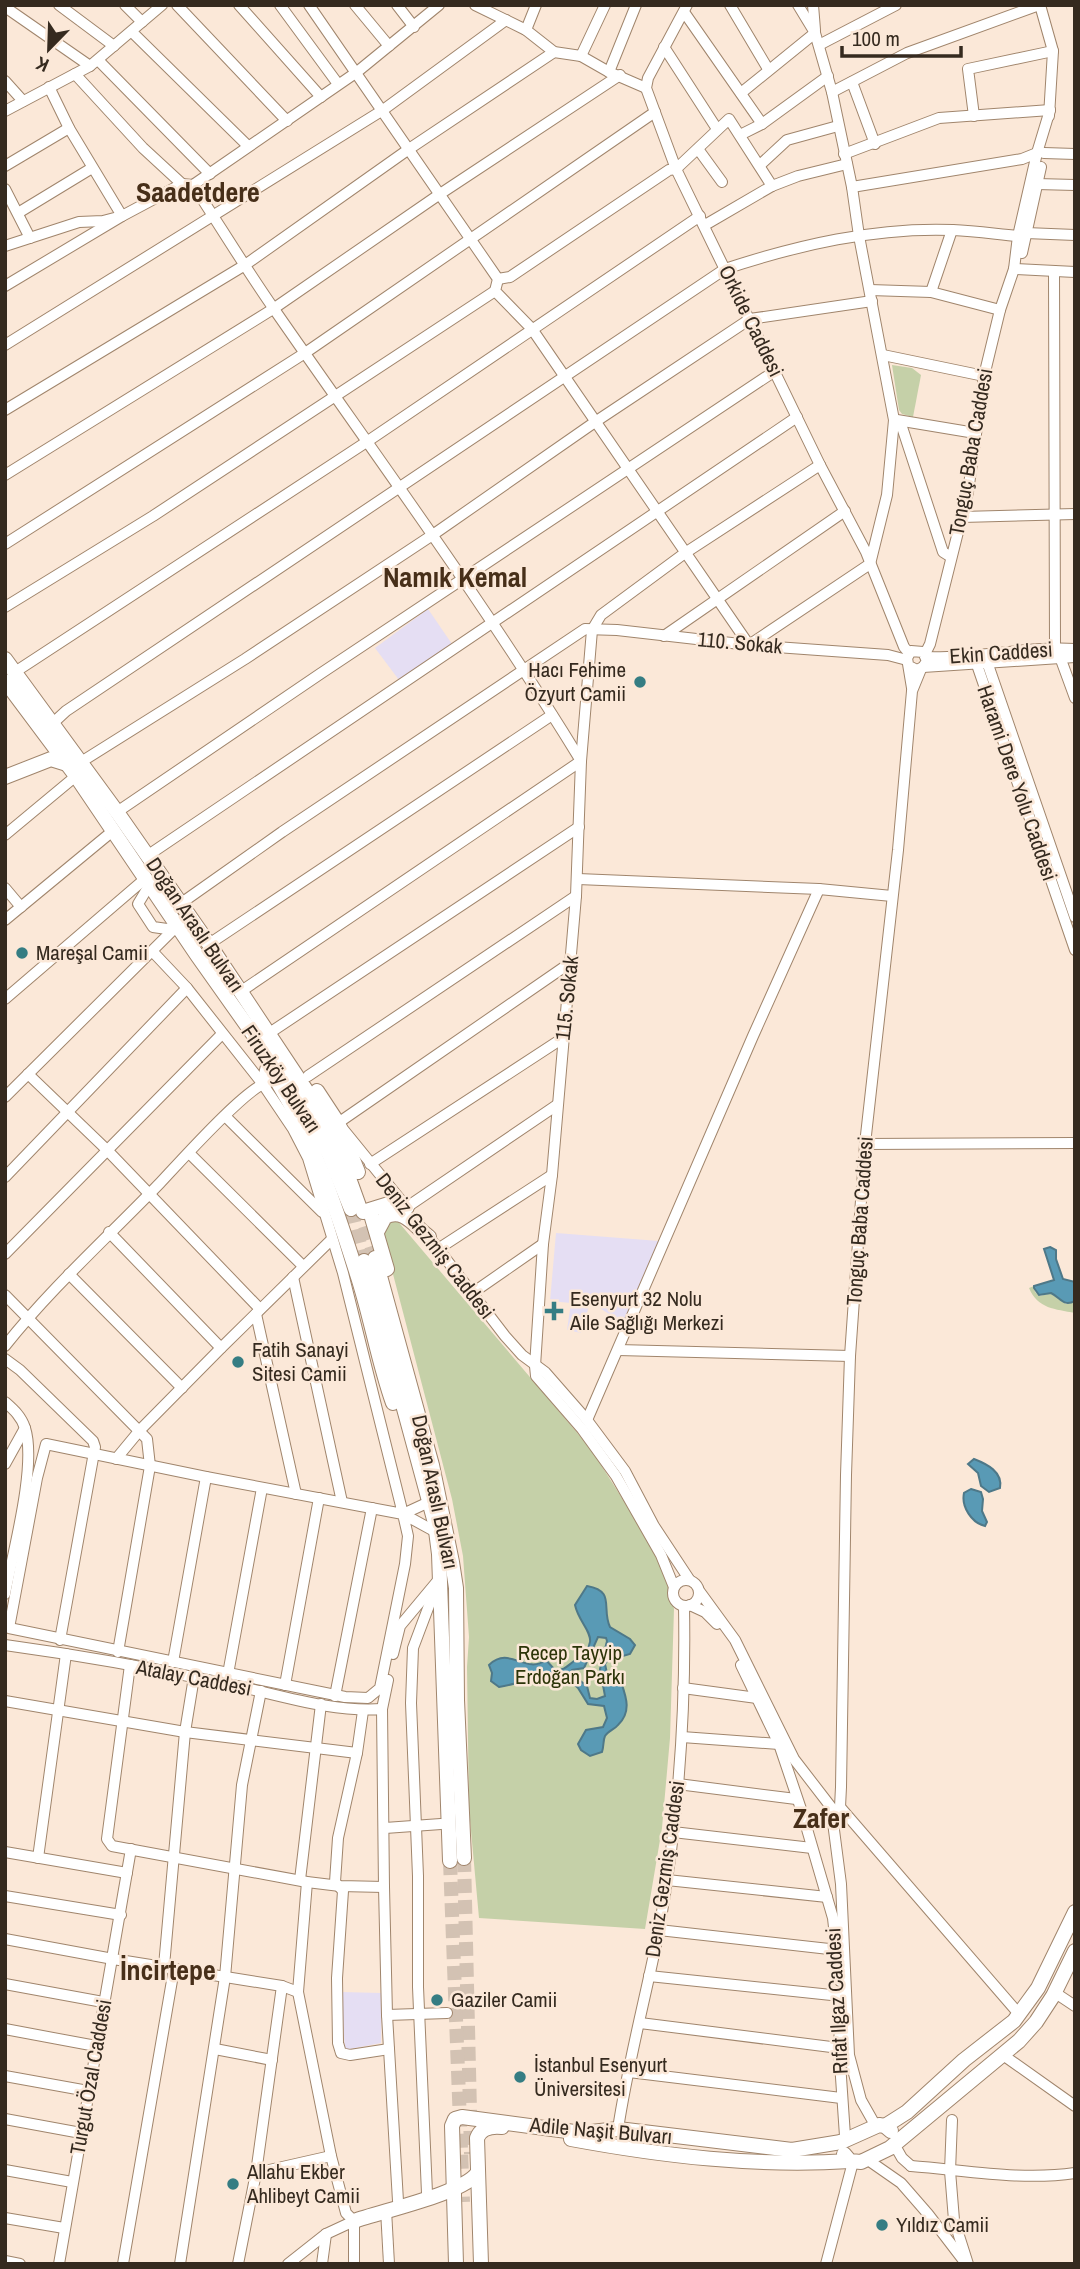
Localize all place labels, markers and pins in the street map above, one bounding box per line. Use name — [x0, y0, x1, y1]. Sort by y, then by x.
place label: Hacı Fehime Özyurt Camii — [525, 655, 626, 708]
marker: Hacı Fehime Özyurt Camii — [632, 674, 648, 690]
place label: Mareşal Camii — [36, 938, 148, 967]
marker: Mareşal Camii — [14, 945, 30, 961]
place label: Esenyurt 32 Nolu Aile Sağlığı Merkezi — [569, 1284, 724, 1337]
marker: Esenyurt 32 Nolu Aile Sağlığı Merkezi — [544, 1301, 564, 1321]
place label: Fatih Sanayi Sitesi Camii — [252, 1335, 349, 1388]
marker: Fatih Sanayi Sitesi Camii — [230, 1354, 246, 1370]
place label: Gaziler Camii — [451, 1985, 557, 2014]
marker: Gaziler Camii — [429, 1992, 445, 2008]
place label: İstanbul Esenyurt Üniversitesi — [534, 2050, 667, 2103]
marker: İstanbul Esenyurt Üniversitesi — [512, 2069, 528, 2085]
place label: Allahu Ekber Ahlibeyt Camii — [246, 2157, 360, 2210]
marker: Allahu Ekber Ahlibeyt Camii — [225, 2176, 241, 2192]
place label: Yıldız Camii — [896, 2210, 989, 2239]
marker: Yıldız Camii — [874, 2217, 890, 2233]

